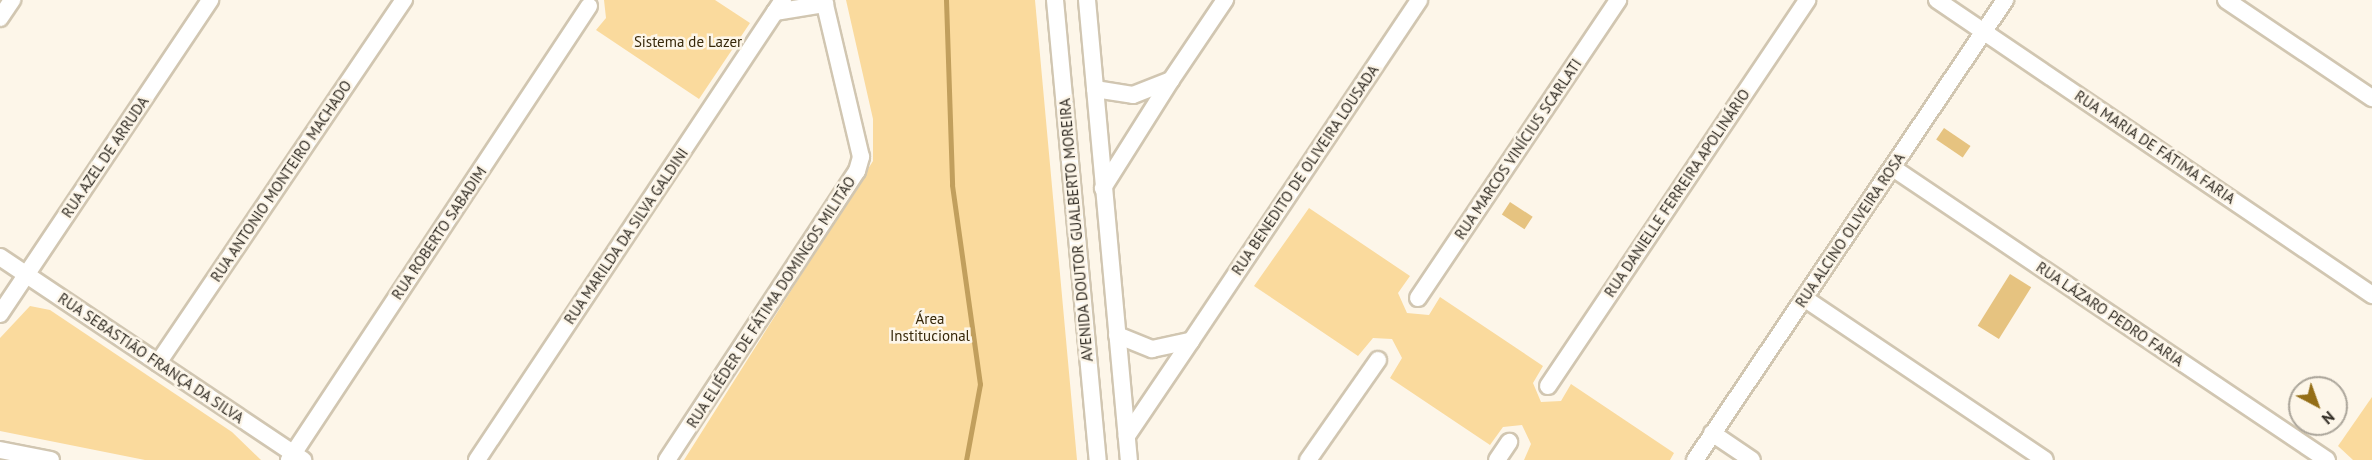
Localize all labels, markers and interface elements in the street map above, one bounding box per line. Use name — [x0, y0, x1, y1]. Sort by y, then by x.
park label: Sistema de Lazer — [634, 33, 742, 51]
street label: RUA MARCOS VINÍCIUS SCARLATI — [1450, 55, 1586, 243]
street label: RUA BENEDITO DE OLIVEIRA LOUSADA — [1227, 61, 1383, 279]
street label: RUA ANTONIO MONTEIRO MACHADO — [206, 76, 356, 286]
street label: RUA DANIELLE FERREIRA APOLINÁRIO — [1600, 85, 1754, 301]
street label: RUA MARIA DE FÁTIMA FARIA — [2071, 86, 2239, 208]
street label: RUA AZEL DE ARRUDA — [57, 92, 153, 222]
street label: AVENIDA DOUTOR GUALBERTO MOREIRA — [1055, 97, 1097, 363]
street label: RUA MARILDA DA SILVA GALDINI — [560, 143, 692, 329]
street label: RUA ALCINO OLIVEIRA ROSA — [1791, 149, 1909, 311]
street label: RUA ROBERTO SABADIM — [388, 163, 490, 303]
street label: RUA ELIÉDER DE FÁTIMA DOMINGOS MILITÃO — [682, 172, 860, 432]
street label: RUA LÁZARO PEDRO FARIA — [2033, 258, 2187, 370]
street label: RUA SEBASTIÃO FRANÇA DA SILVA — [54, 289, 248, 427]
park label: Área Institucional — [890, 309, 970, 344]
north arrow — [2288, 376, 2348, 436]
text: N — [2318, 407, 2339, 429]

